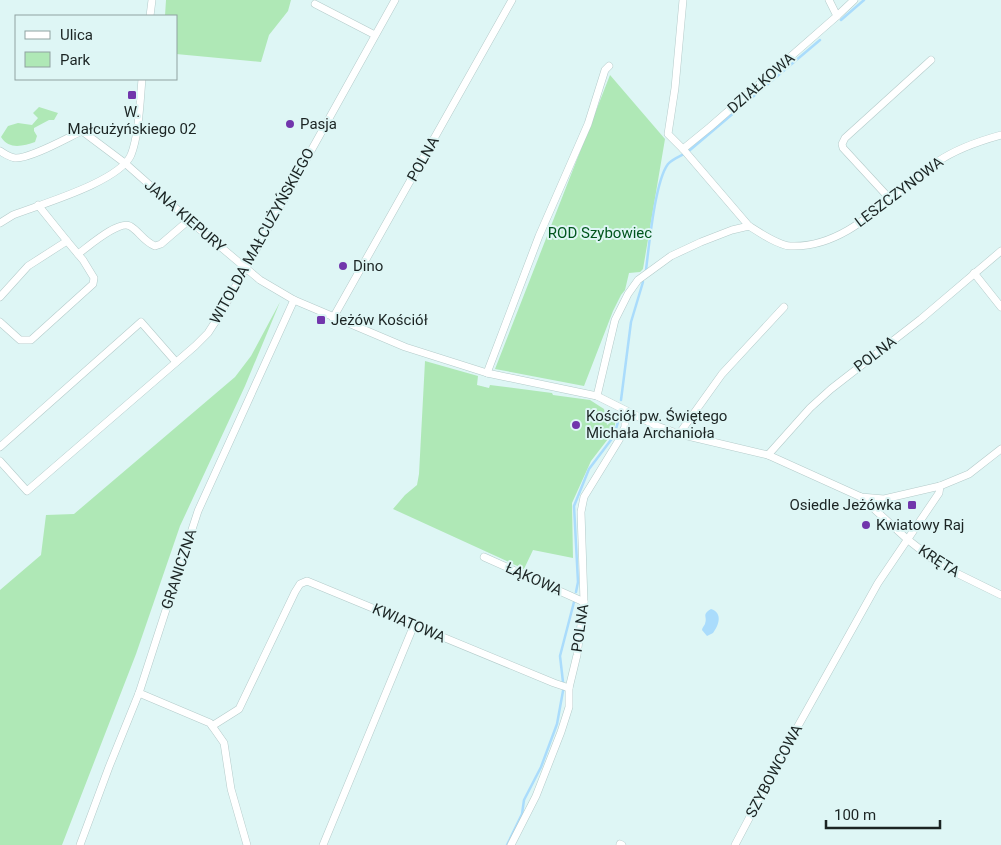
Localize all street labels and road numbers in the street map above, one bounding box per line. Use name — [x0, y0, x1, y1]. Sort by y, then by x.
street label: DZIAŁKOWA — [724, 49, 798, 117]
street label: POLNA — [403, 133, 443, 185]
street label: WITOLDA MAŁCUŻYŃSKIEGO — [206, 145, 318, 327]
street label: LESZCZYNOWA — [851, 153, 947, 231]
street label: JANA KIEPURY — [141, 176, 229, 256]
street label: POLNA — [850, 332, 900, 376]
street label: GRANICZNA — [158, 526, 201, 611]
street label: KRĘTA — [915, 541, 963, 581]
street label: ŁĄKOWA — [503, 559, 565, 600]
street label: KWIATOWA — [370, 600, 448, 647]
street label: POLNA — [568, 603, 592, 653]
street label: SZYBOWCOWA — [742, 721, 806, 821]

